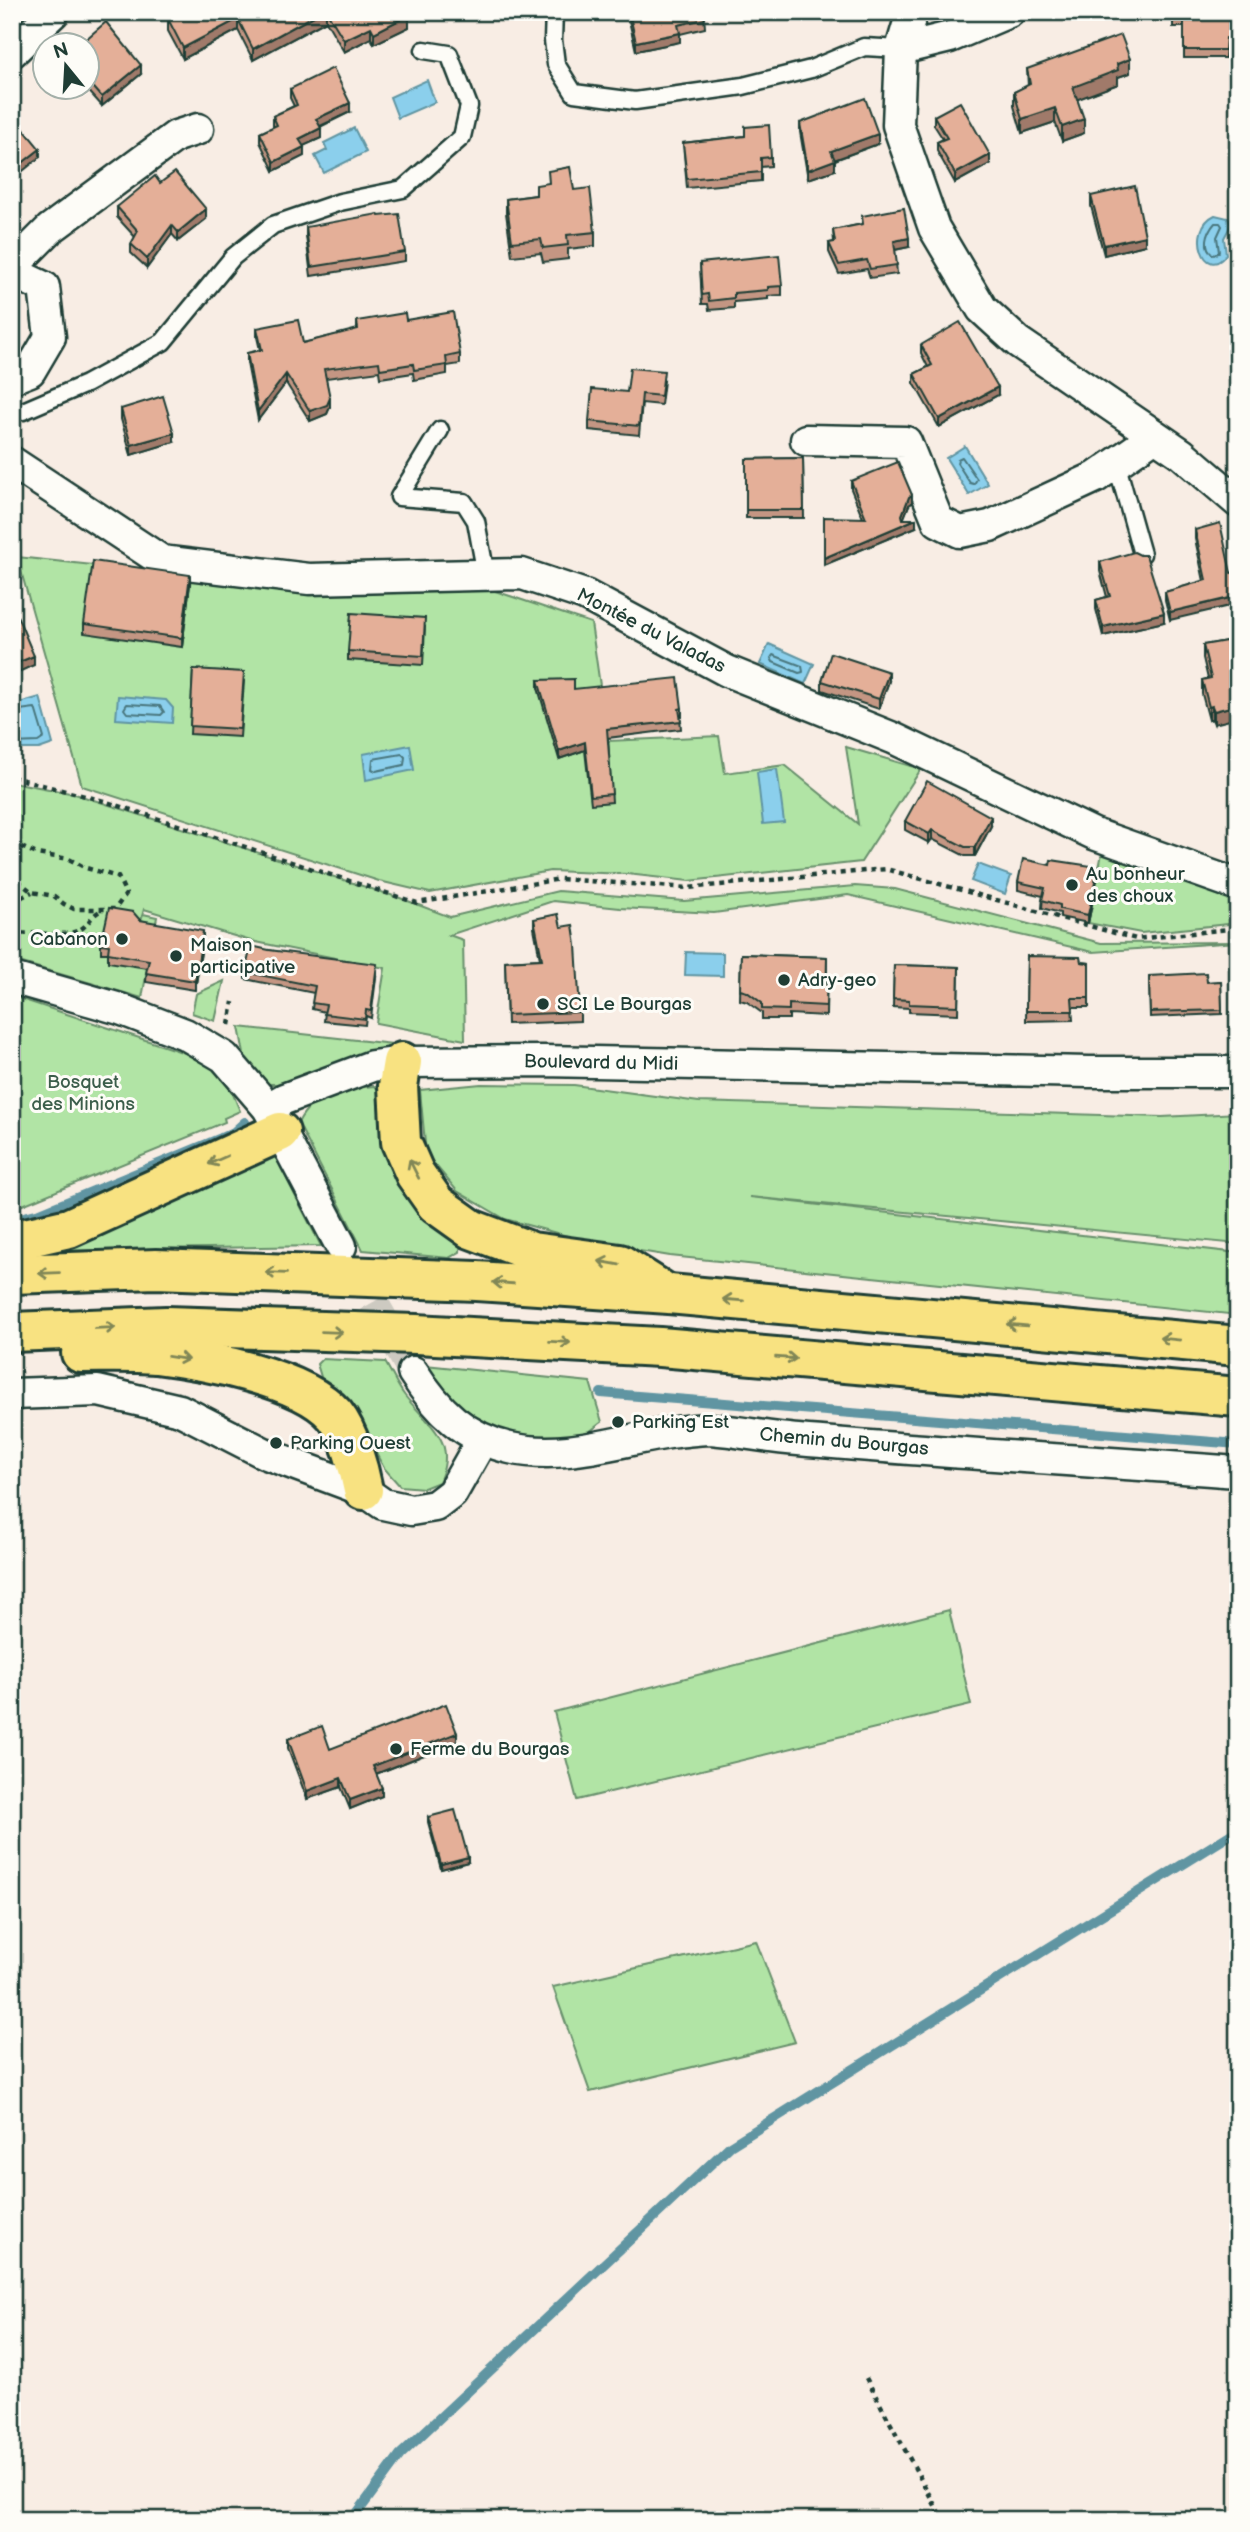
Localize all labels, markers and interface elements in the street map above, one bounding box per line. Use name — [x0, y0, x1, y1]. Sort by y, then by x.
north arrow — [32, 32, 102, 102]
text: N — [51, 38, 72, 64]
street label: Montée du Valadas — [573, 584, 729, 678]
place label: Au bonheur des choux — [1086, 863, 1186, 908]
marker: Au bonheur des choux — [1064, 877, 1080, 893]
place label: Cabanon — [30, 928, 108, 951]
marker: Cabanon — [114, 931, 130, 947]
place label: Maison participative — [190, 934, 295, 979]
marker: Maison participative — [168, 948, 184, 964]
place label: Adry-geo — [798, 969, 877, 992]
marker: Adry-geo — [776, 972, 792, 988]
place label: SCI Le Bourgas — [557, 993, 692, 1016]
marker: SCI Le Bourgas — [535, 996, 551, 1012]
street label: Boulevard du Midi — [524, 1050, 678, 1076]
park label: Bosquet des Minions — [31, 1071, 135, 1116]
one-way arrow — [208, 1154, 229, 1167]
one-way arrow — [406, 1160, 420, 1180]
one-way arrow — [598, 1256, 621, 1269]
one-way arrow — [37, 1266, 60, 1280]
one-way arrow — [265, 1267, 288, 1280]
one-way arrow — [492, 1276, 515, 1289]
one-way arrow — [722, 1293, 744, 1306]
one-way arrow — [1006, 1318, 1029, 1331]
one-way arrow — [93, 1321, 116, 1335]
one-way arrow — [321, 1325, 344, 1338]
one-way arrow — [1159, 1332, 1182, 1345]
one-way arrow — [548, 1335, 571, 1348]
one-way arrow — [166, 1352, 189, 1365]
one-way arrow — [775, 1352, 797, 1365]
place label: Parking Est — [632, 1411, 729, 1434]
marker: Parking Est — [610, 1414, 626, 1430]
street label: Chemin du Bourgas — [758, 1423, 930, 1461]
place label: Parking Ouest — [290, 1432, 411, 1455]
marker: Parking Ouest — [268, 1435, 284, 1451]
place label: Ferme du Bourgas — [410, 1738, 569, 1761]
marker: Ferme du Bourgas — [388, 1741, 404, 1757]

